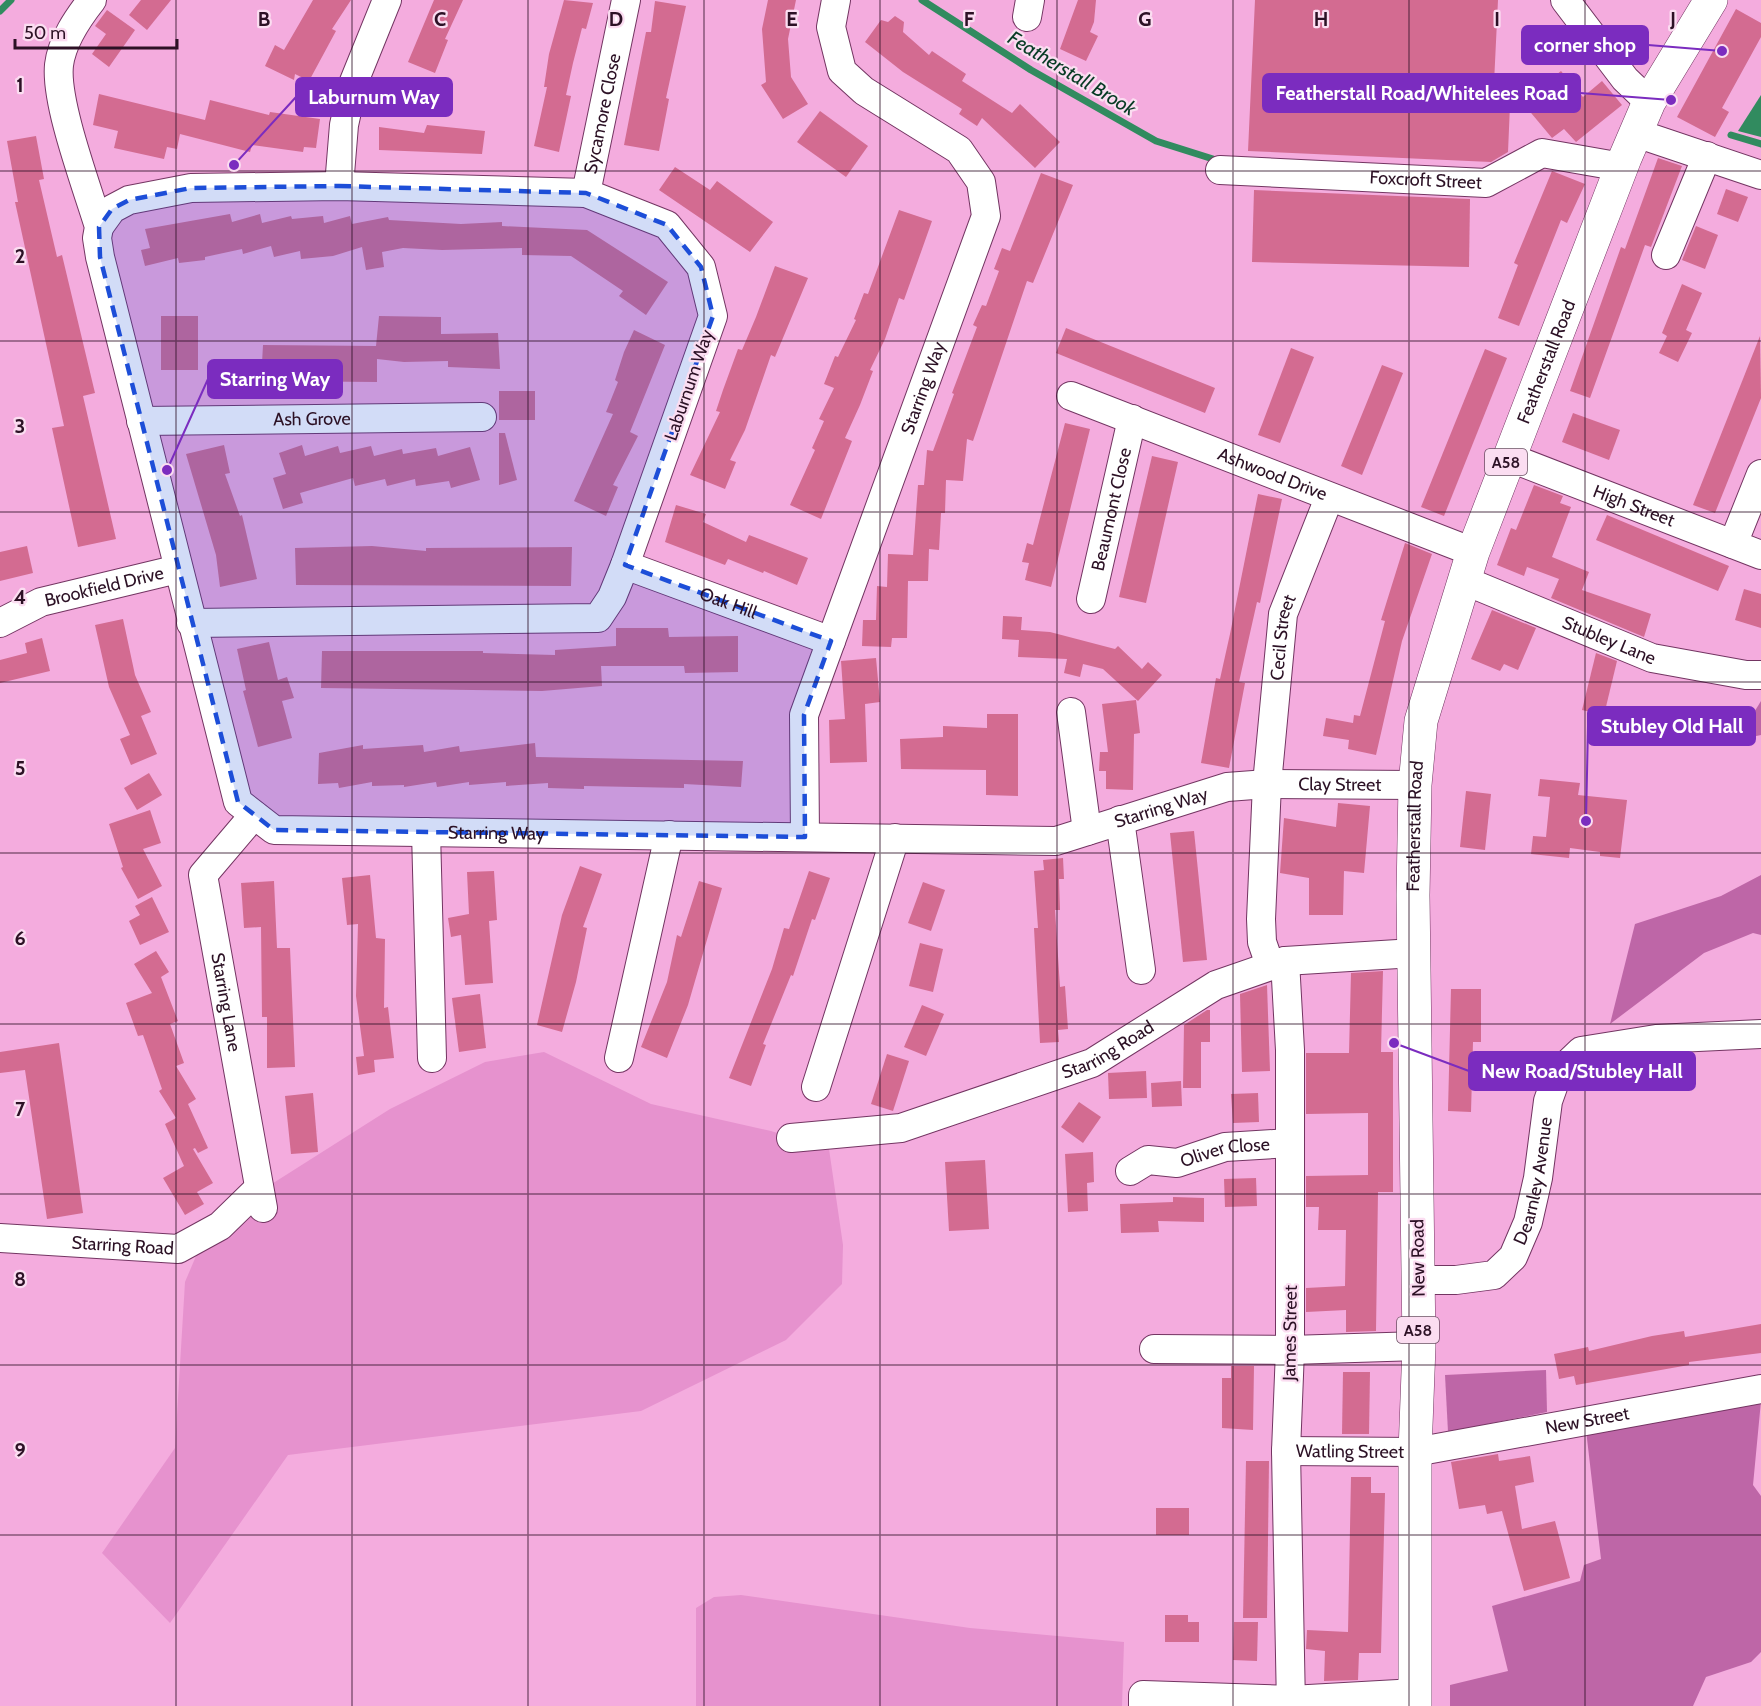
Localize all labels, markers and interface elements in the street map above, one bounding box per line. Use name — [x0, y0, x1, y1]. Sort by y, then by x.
text: B — [258, 7, 270, 31]
text: C — [434, 7, 446, 31]
text: D — [609, 7, 623, 31]
text: E — [786, 7, 798, 31]
text: F — [964, 7, 975, 31]
text: G — [1138, 7, 1152, 31]
text: H — [1314, 7, 1328, 31]
text: I — [1494, 7, 1500, 31]
text: J — [1669, 7, 1676, 31]
scale bar — [15, 12, 177, 50]
text: 50 m — [24, 22, 66, 44]
water label: Featherstall Brook — [1004, 25, 1141, 121]
callout: corner shop — [1522, 26, 1648, 64]
text: corner shop — [1534, 33, 1636, 57]
street label: Sycamore Close — [579, 52, 626, 176]
text: 1 — [16, 73, 24, 97]
callout: Featherstall Road/Whitelees Road — [1263, 74, 1580, 112]
callout: Laburnum Way — [296, 78, 452, 116]
text: Featherstall Road/Whitelees Road — [1275, 81, 1569, 105]
text: Laburnum Way — [308, 85, 440, 109]
street label: Foxcroft Street — [1369, 166, 1482, 194]
text: 2 — [15, 244, 25, 268]
street label: Featherstall Road — [1513, 297, 1580, 427]
street label: Laburnum Way — [660, 327, 718, 443]
street label: Starring Way — [896, 339, 950, 437]
callout: Starring Way — [208, 360, 342, 398]
text: Starring Way — [220, 367, 331, 391]
street label: Ash Grove — [273, 408, 351, 430]
text: 3 — [15, 414, 25, 438]
street label: Ashwood Drive — [1215, 443, 1330, 505]
street label: Beaumont Close — [1087, 446, 1136, 573]
road number: A58 — [1485, 449, 1527, 475]
street label: High Street — [1590, 480, 1678, 531]
street label: Brookfield Drive — [42, 562, 166, 612]
street label: Oak Hill — [697, 582, 761, 624]
text: 4 — [14, 585, 26, 609]
street label: Cecil Street — [1266, 591, 1301, 681]
street label: Stubley Lane — [1559, 611, 1659, 669]
callout: Stubley Old Hall — [1588, 707, 1755, 745]
text: Stubley Old Hall — [1601, 714, 1743, 738]
text: 5 — [15, 756, 25, 780]
street label: Featherstall Road — [1402, 760, 1428, 892]
street label: Clay Street — [1298, 773, 1381, 796]
street label: Starring Way — [1112, 783, 1211, 833]
street label: Starring Way — [448, 821, 545, 845]
text: 6 — [14, 926, 26, 950]
street label: Starring Lane — [206, 951, 246, 1053]
street label: Starring Road — [1059, 1016, 1158, 1084]
callout: New Road/Stubley Hall — [1469, 1052, 1695, 1090]
text: New Road/Stubley Hall — [1481, 1059, 1683, 1083]
text: 7 — [15, 1097, 26, 1121]
street label: Dearnley Avenue — [1509, 1116, 1557, 1248]
street label: Oliver Close — [1177, 1133, 1270, 1172]
street label: New Road — [1406, 1219, 1430, 1297]
street label: Starring Road — [71, 1231, 175, 1260]
text: 8 — [14, 1267, 26, 1291]
street label: James Street — [1278, 1285, 1302, 1382]
road number: A58 — [1397, 1317, 1439, 1343]
street label: New Street — [1543, 1402, 1631, 1439]
text: 9 — [14, 1438, 26, 1462]
street label: Watling Street — [1296, 1440, 1404, 1463]

